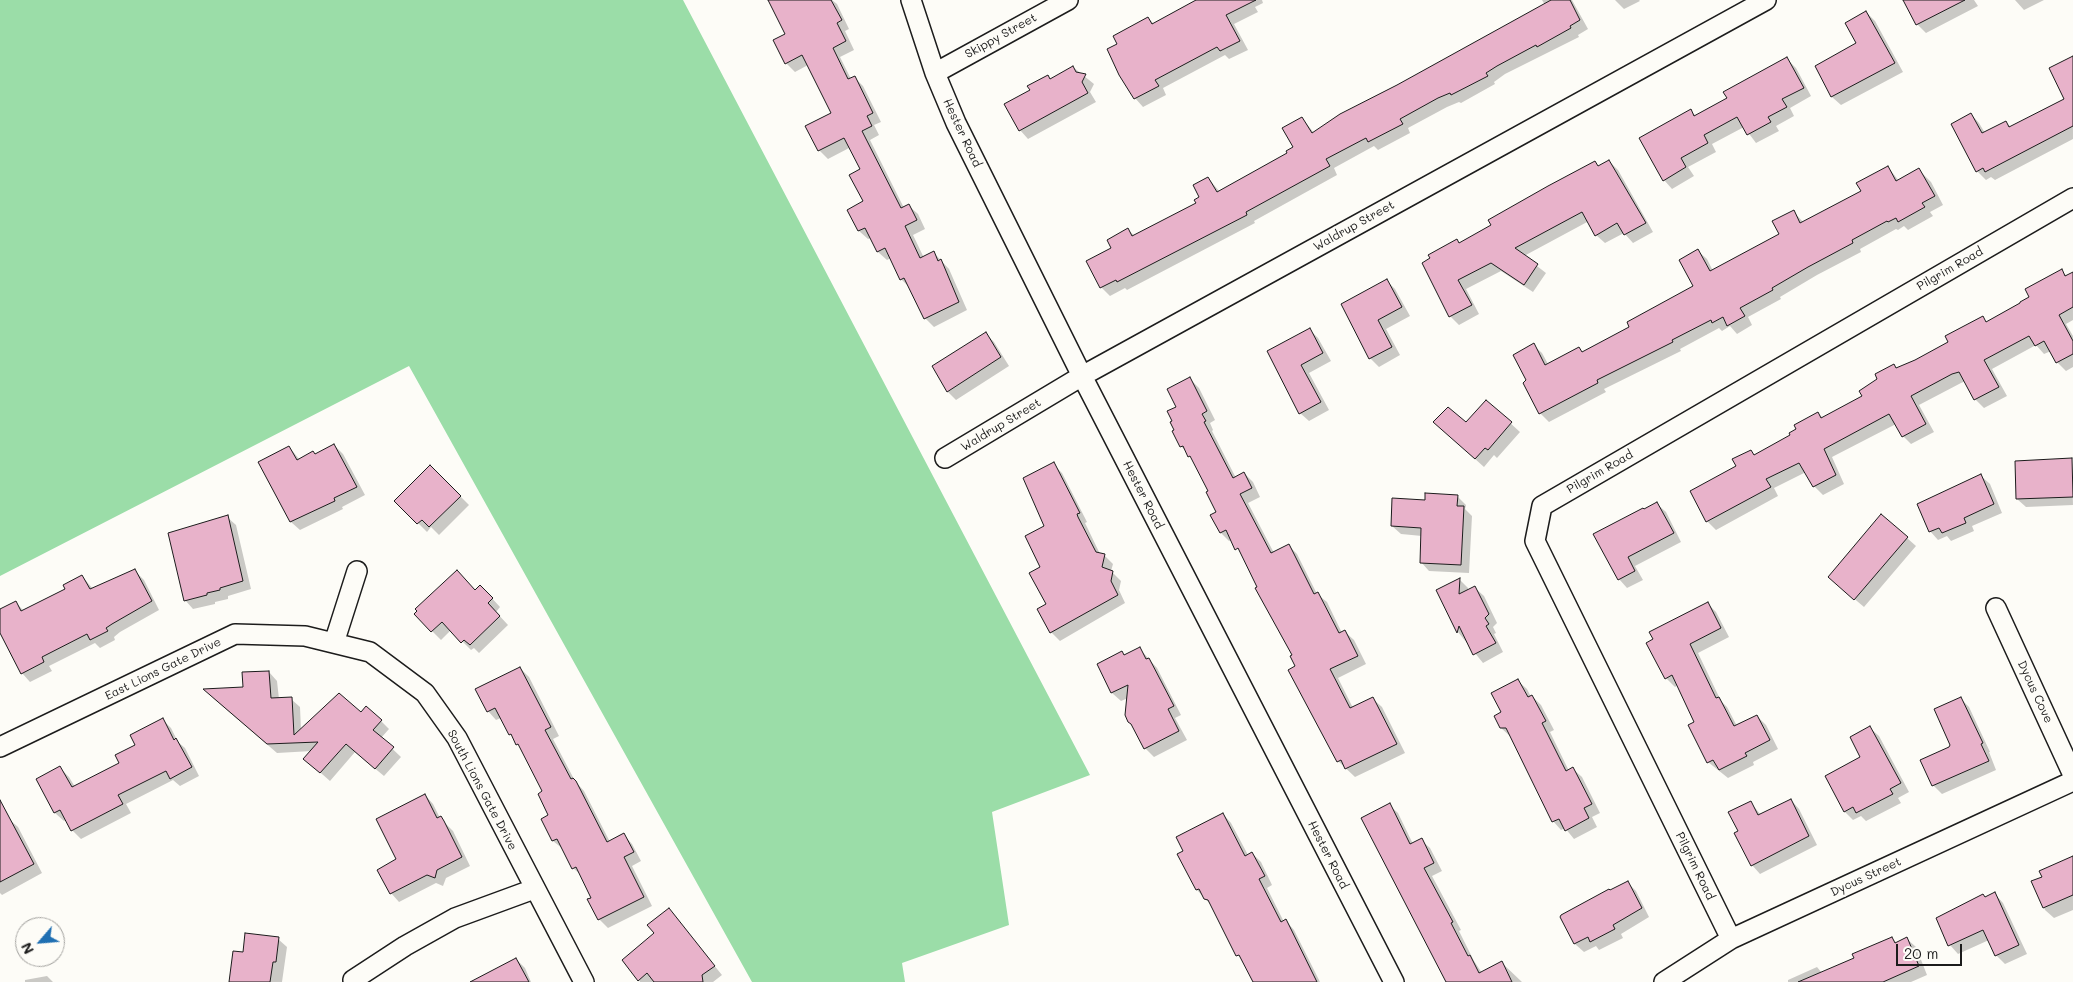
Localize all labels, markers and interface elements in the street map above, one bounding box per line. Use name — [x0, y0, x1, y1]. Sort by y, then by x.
street label: Skippy Street — [963, 10, 1039, 62]
street label: Hester Road — [940, 96, 984, 170]
street label: Waldrup Street — [1311, 198, 1397, 254]
street label: Pilgrim Road — [1914, 244, 1986, 294]
street label: Waldrup Street — [958, 395, 1044, 455]
street label: Pilgrim Road — [1564, 447, 1636, 497]
street label: Hester Road — [1120, 459, 1166, 531]
street label: East Lions Gate Drive — [103, 635, 223, 703]
street label: Dycus Cove — [2014, 658, 2056, 726]
street label: South Lions Gate Drive — [444, 727, 520, 853]
street label: Hester Road — [1305, 819, 1351, 891]
street label: Pilgrim Road — [1672, 830, 1718, 902]
street label: Dycus Street — [1829, 854, 1903, 900]
north arrow — [15, 917, 65, 967]
scale bar — [1898, 934, 1964, 966]
text: N — [16, 940, 38, 958]
text: 20 m — [1904, 943, 1938, 963]

